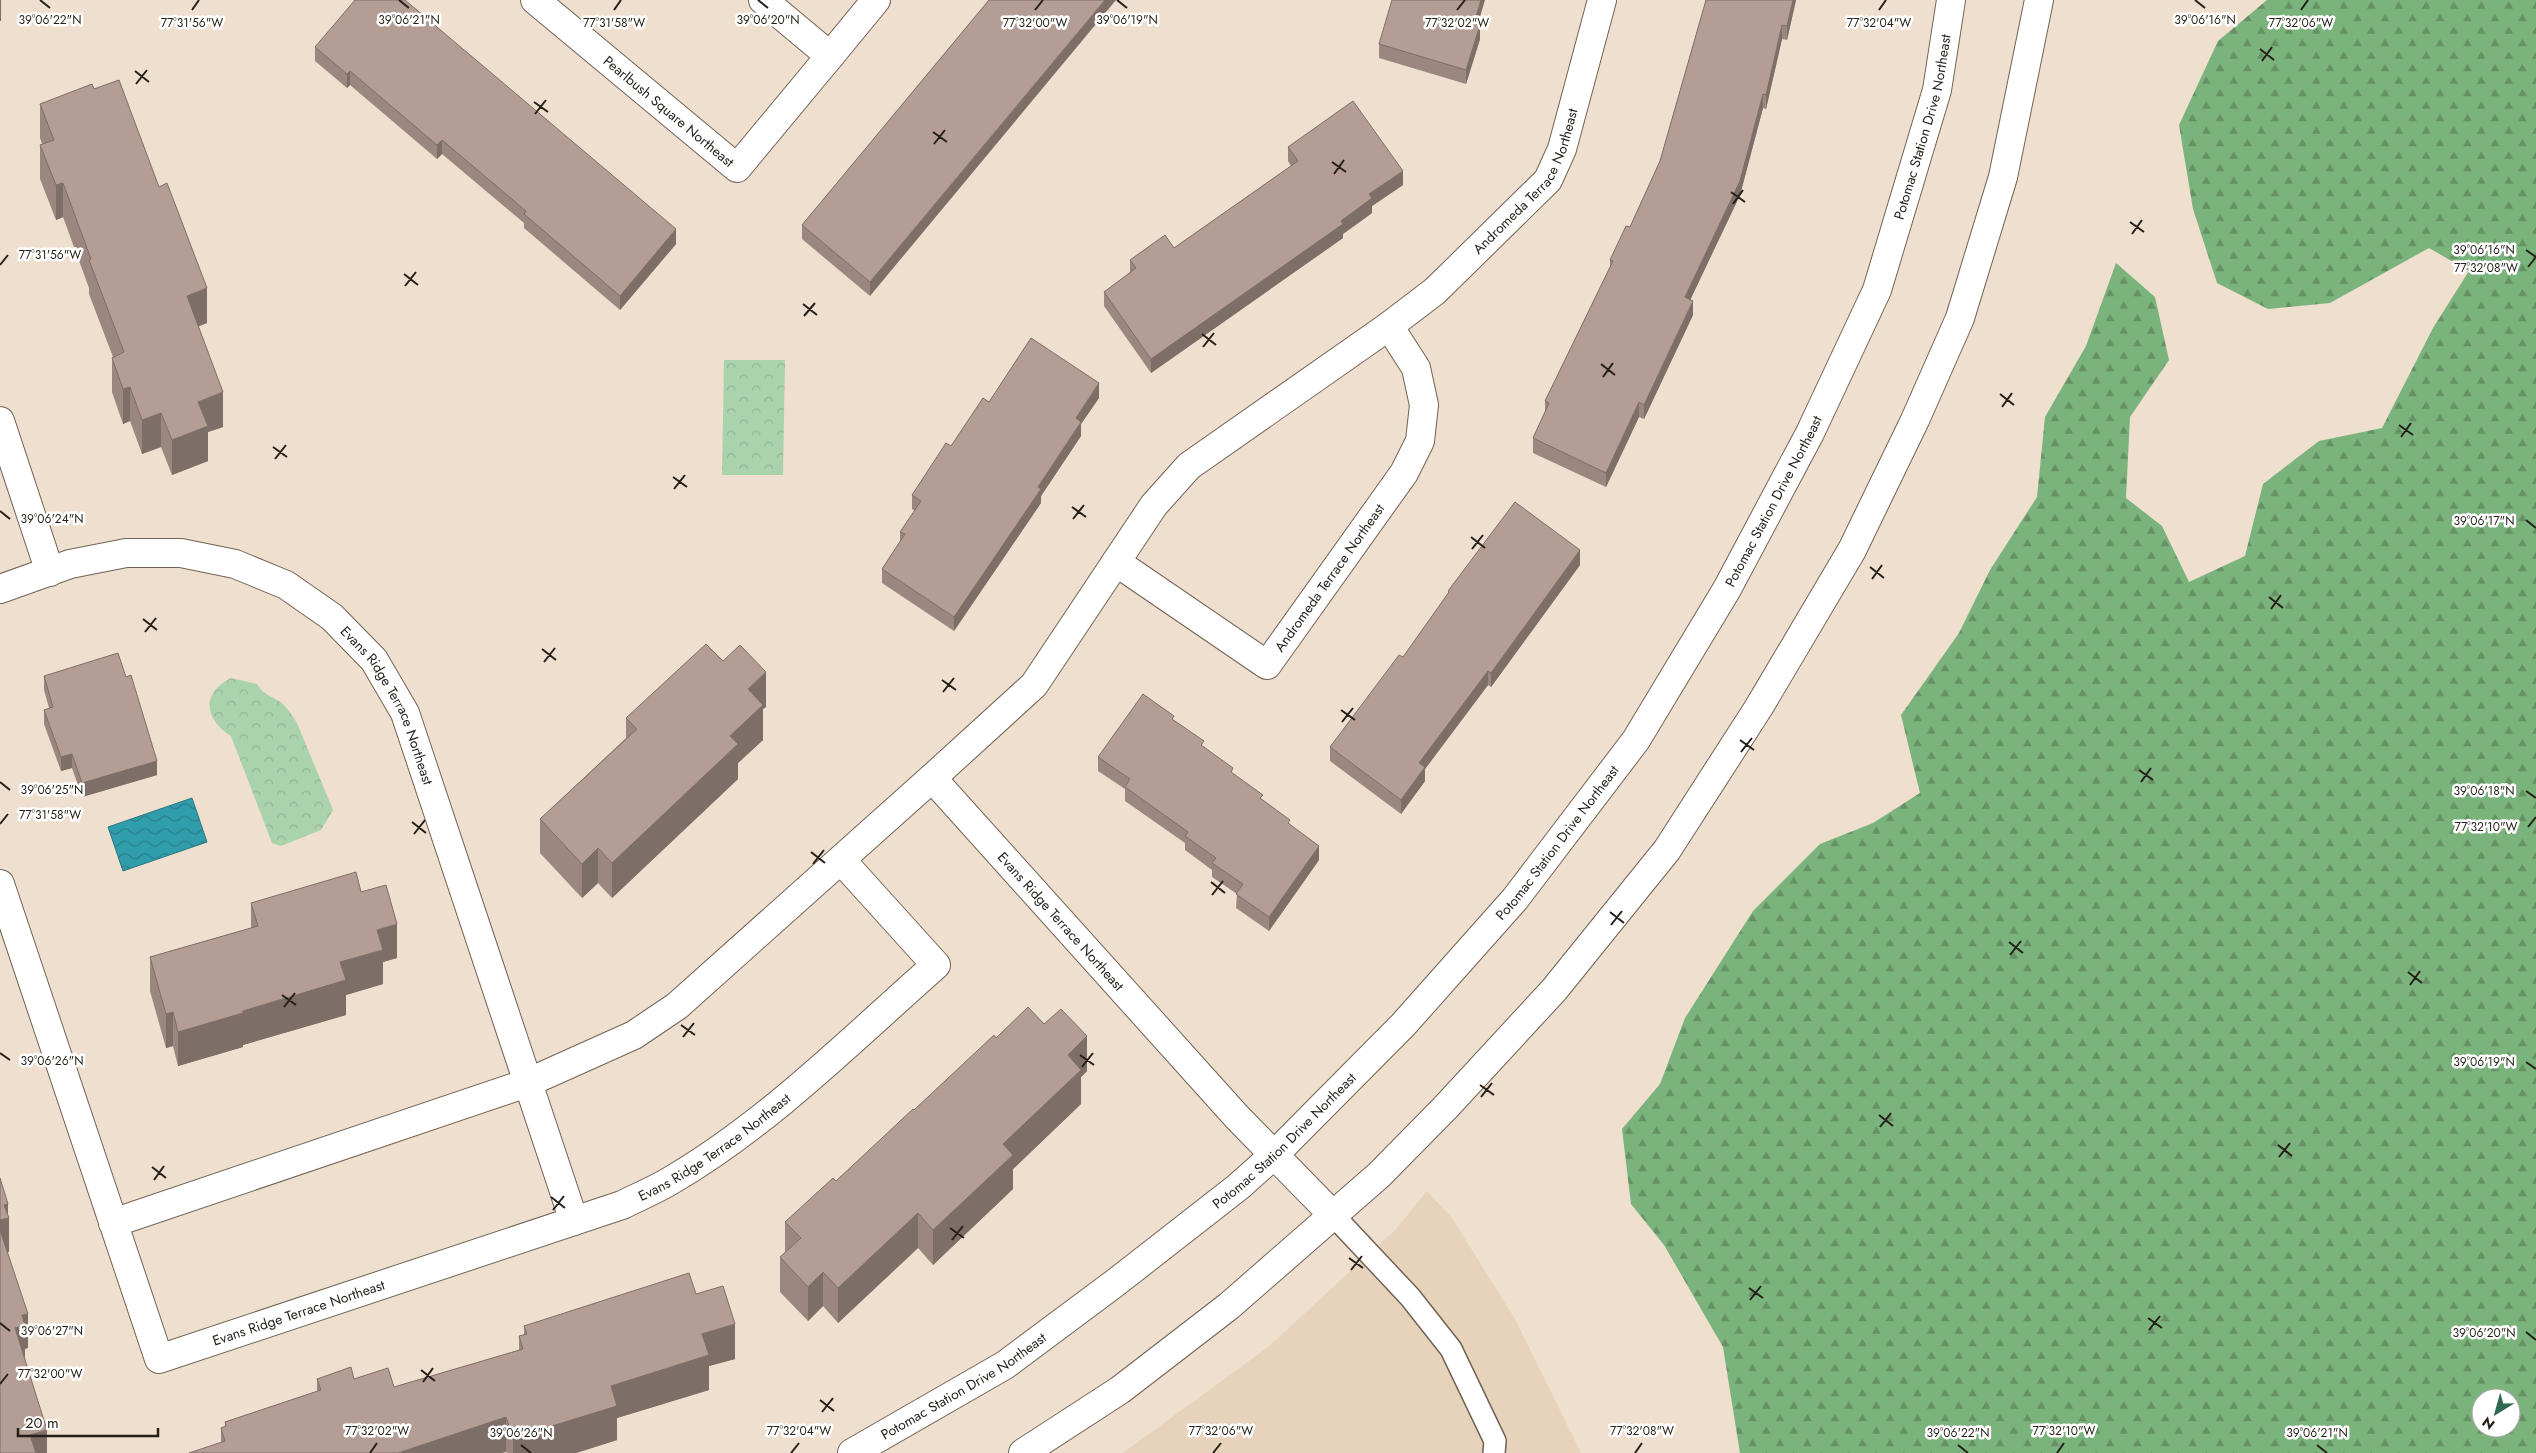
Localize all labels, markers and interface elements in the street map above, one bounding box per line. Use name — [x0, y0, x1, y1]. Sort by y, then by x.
text: 39°06'22"N — [19, 11, 81, 29]
text: 39°06'21"N — [378, 11, 440, 29]
text: 39°06'20"N — [736, 11, 800, 29]
text: 39°06'19"N — [1096, 11, 1158, 29]
text: 39°06'16"N — [2174, 11, 2236, 29]
text: 77°31'56"W — [161, 14, 223, 32]
text: 77°31'58"W — [583, 14, 645, 32]
text: 77°32'00"W — [1003, 14, 1067, 32]
text: 77°32'02"W — [1425, 14, 1489, 32]
text: 77°32'04"W — [1847, 14, 1911, 32]
text: 77°32'06"W — [2269, 14, 2333, 32]
street label: Potomac Station Drive Northeast — [1889, 32, 1956, 222]
street label: Pearlbush Square Northeast — [599, 51, 739, 172]
street label: Andromeda Terrace Northeast — [1468, 105, 1583, 259]
text: 39°06'16"N — [2453, 241, 2515, 259]
text: 77°31'56"W — [19, 246, 81, 264]
text: 77°32'08"W — [2454, 259, 2518, 277]
street label: Potomac Station Drive Northeast — [1720, 412, 1827, 590]
street label: Andromeda Terrace Northeast — [1270, 499, 1389, 656]
text: 39°06'24"N — [20, 510, 84, 528]
text: 39°06'17"N — [2454, 512, 2514, 530]
street label: Evans Ridge Terrace Northeast — [336, 621, 438, 788]
street label: Potomac Station Drive Northeast — [1491, 760, 1624, 924]
text: 39°06'25"N — [21, 781, 83, 799]
text: 39°06'18"N — [2453, 782, 2515, 800]
text: 77°31'58"W — [19, 806, 81, 824]
text: 77°32'10"W — [2455, 818, 2518, 836]
street label: Evans Ridge Terrace Northeast — [993, 847, 1129, 996]
text: 39°06'26"N — [21, 1052, 83, 1070]
text: 39°06'19"N — [2453, 1053, 2515, 1071]
street label: Potomac Station Drive Northeast — [1208, 1068, 1361, 1213]
street label: Evans Ridge Terrace Northeast — [635, 1088, 795, 1206]
street label: Evans Ridge Terrace Northeast — [210, 1274, 388, 1351]
text: 39°06'27"N — [21, 1322, 83, 1340]
text: 39°06'20"N — [2452, 1324, 2516, 1342]
street label: Potomac Station Drive Northeast — [877, 1327, 1051, 1444]
text: 77°32'00"W — [18, 1365, 82, 1383]
north arrow — [2471, 1388, 2521, 1438]
scale bar — [18, 1406, 158, 1438]
text: 20 m — [25, 1412, 59, 1434]
text: N — [2478, 1412, 2499, 1435]
text: 77°32'02"W — [345, 1422, 409, 1440]
text: 77°32'04"W — [767, 1422, 831, 1440]
text: 77°32'06"W — [1189, 1422, 1253, 1440]
text: 77°32'08"W — [1610, 1422, 1674, 1440]
text: 77°32'10"W — [2033, 1422, 2096, 1440]
text: 39°06'26"N — [490, 1424, 552, 1442]
text: 39°06'22"N — [1927, 1424, 1989, 1442]
text: 39°06'21"N — [2286, 1424, 2348, 1442]

